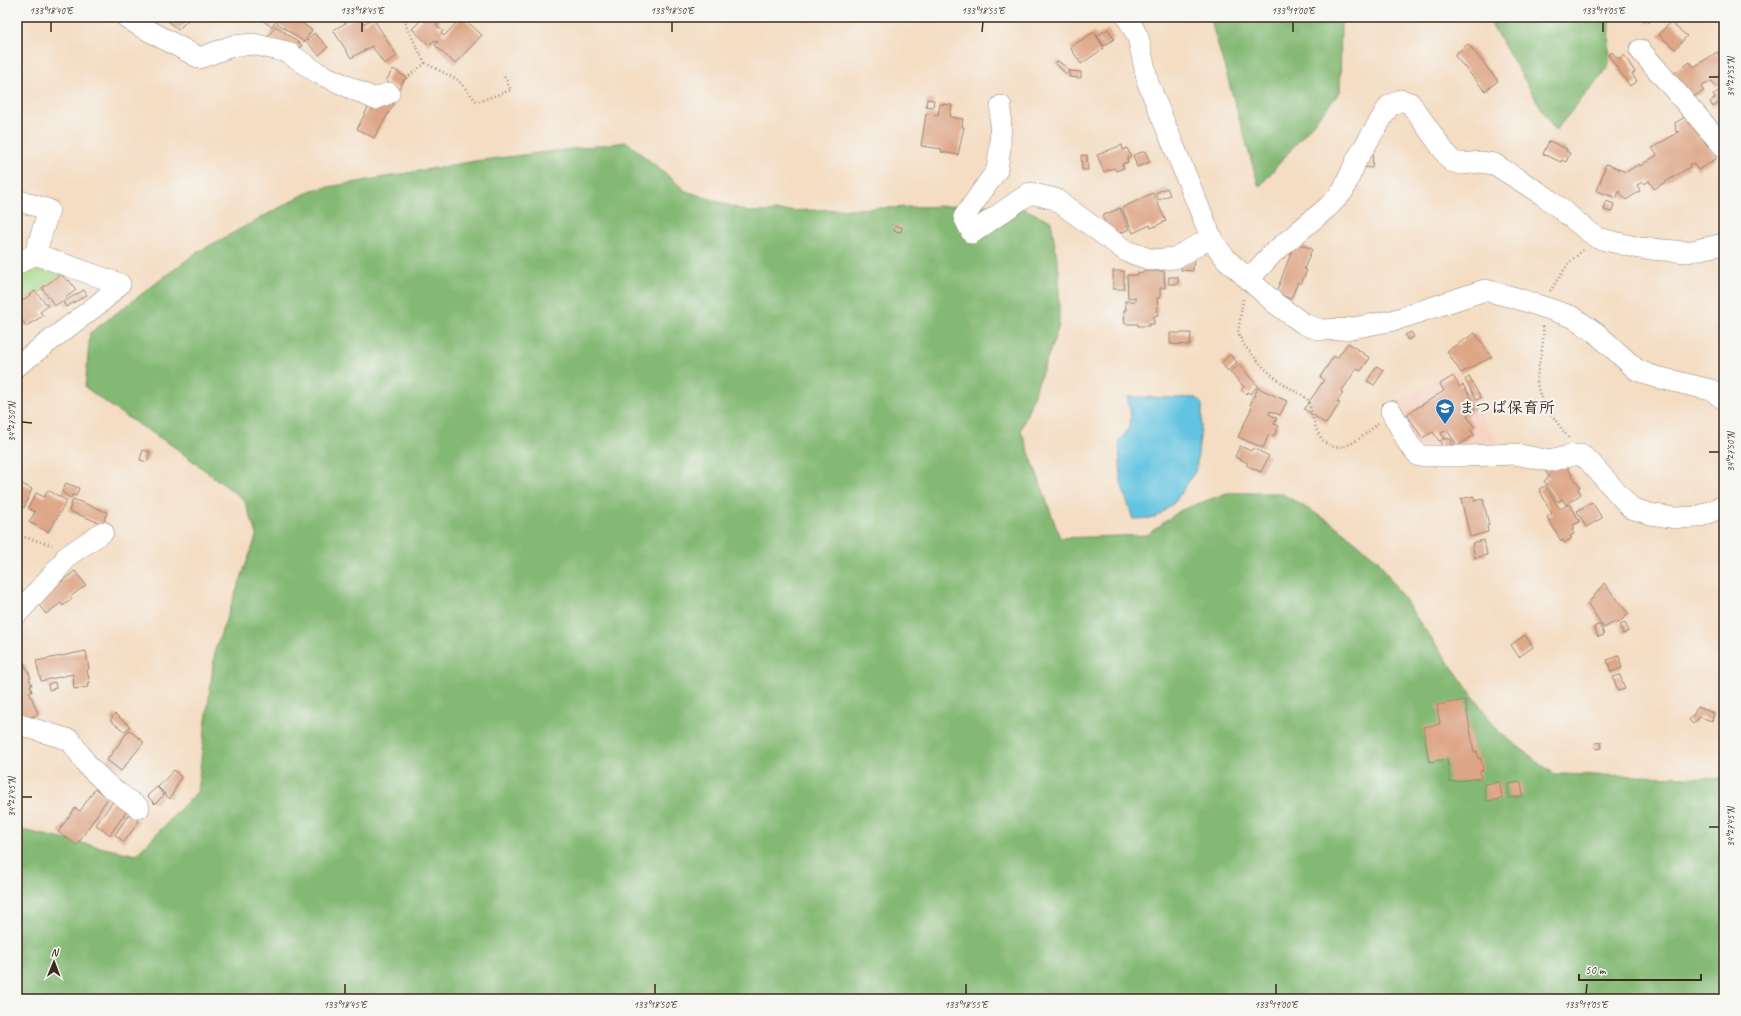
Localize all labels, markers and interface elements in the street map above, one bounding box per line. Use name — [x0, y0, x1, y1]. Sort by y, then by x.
text: 133°18'40"E — [29, 4, 74, 17]
text: 133°18'45"E — [340, 4, 385, 17]
text: 133°18'50"E — [650, 4, 695, 17]
text: 133°18'55"E — [961, 4, 1006, 17]
text: 133°19'00"E — [1271, 4, 1316, 17]
text: 133°19'05"E — [1581, 4, 1626, 17]
text: 34°27'55"N — [1724, 55, 1737, 97]
school or university icon: まつば保育所 — [1434, 397, 1456, 425]
place label: まつば保育所 — [1459, 398, 1555, 418]
text: 34°27'50"N — [5, 400, 18, 442]
text: 34°27'50"N — [1724, 430, 1737, 472]
text: 34°27'45"N — [5, 775, 18, 817]
text: 34°27'45"N — [1724, 805, 1737, 847]
north arrow — [34, 942, 74, 982]
text: N — [51, 945, 60, 959]
scale bar — [1579, 956, 1701, 982]
text: 50 m — [1585, 962, 1607, 978]
text: 133°18'45"E — [323, 998, 368, 1011]
text: 133°18'50"E — [633, 998, 678, 1011]
text: 133°18'55"E — [944, 998, 989, 1011]
text: 133°19'00"E — [1254, 998, 1299, 1011]
text: 133°19'05"E — [1564, 998, 1609, 1011]

